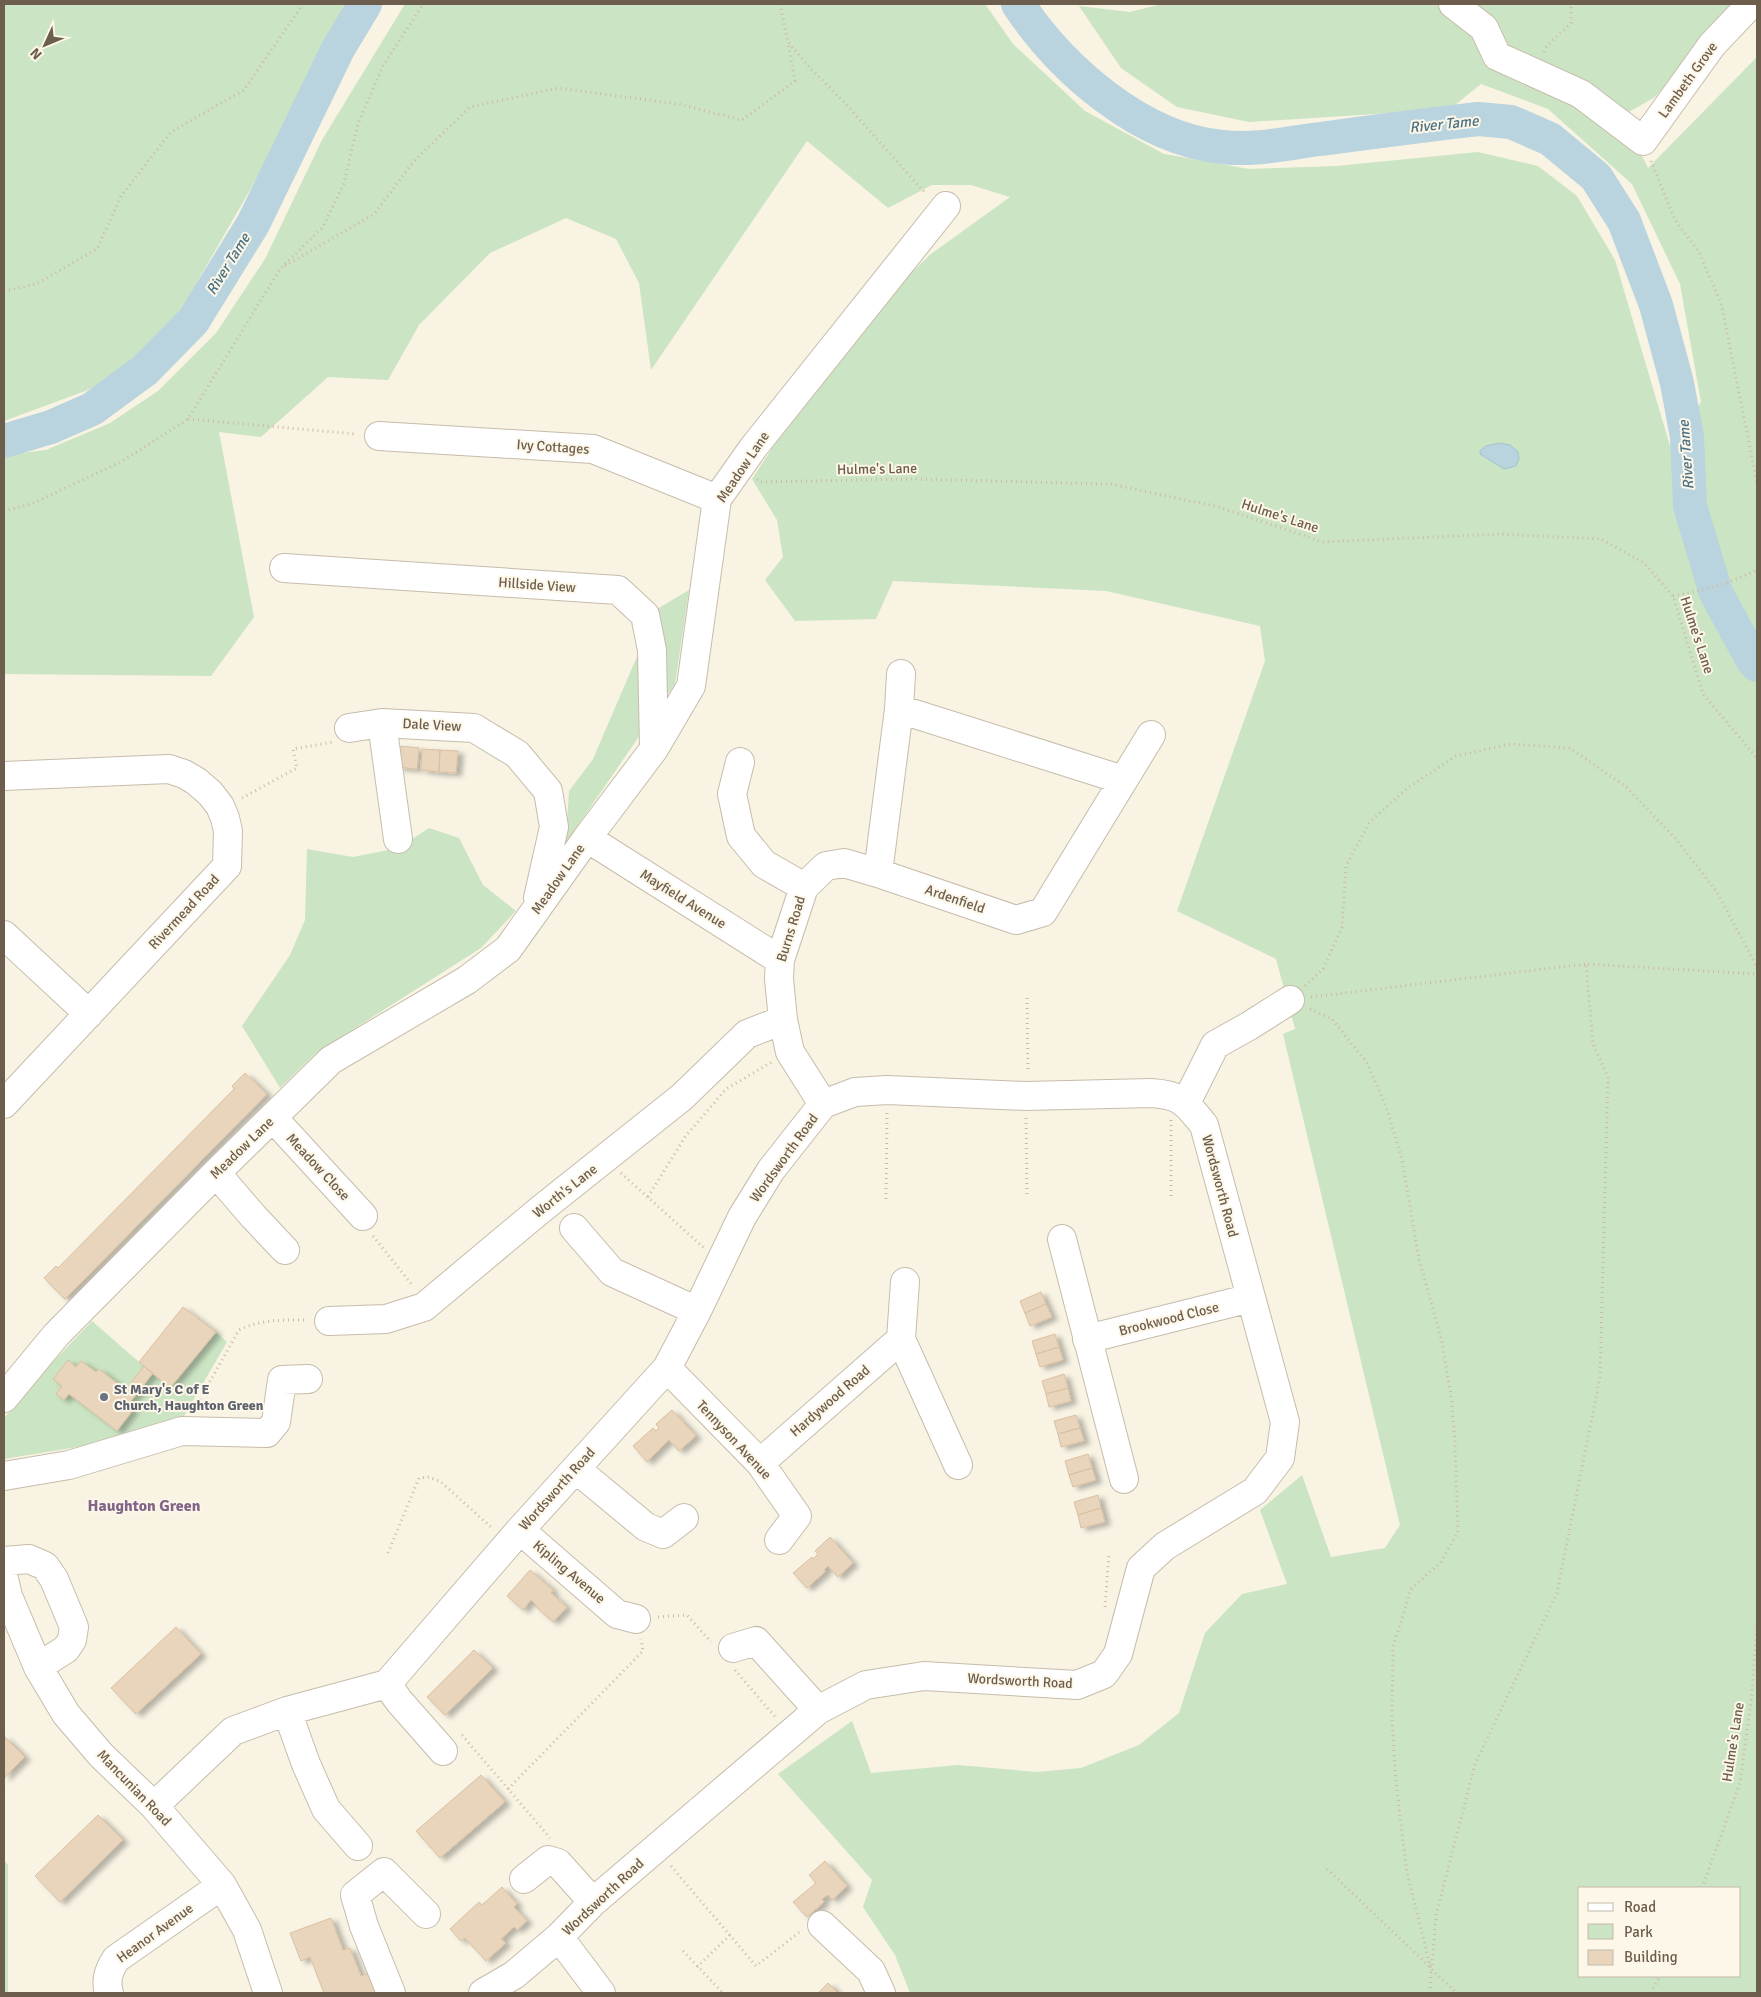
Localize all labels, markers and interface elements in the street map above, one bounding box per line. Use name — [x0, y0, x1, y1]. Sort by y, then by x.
north arrow — [20, 20, 70, 70]
street label: Lambeth Grove — [1655, 39, 1721, 121]
text: N — [27, 44, 46, 63]
water label: River Tame — [1409, 111, 1481, 137]
water label: River Tame — [202, 229, 255, 298]
water label: River Tame — [1675, 418, 1697, 490]
street label: Meadow Lane — [713, 428, 773, 506]
street label: Ivy Cottages — [516, 436, 590, 458]
street label: Hulme's Lane — [837, 460, 917, 478]
street label: Hulme's Lane — [1239, 495, 1321, 537]
street label: Hillside View — [498, 574, 576, 596]
street label: Hulme's Lane — [1676, 594, 1718, 676]
street label: Dale View — [402, 715, 462, 735]
street label: Meadow Lane — [528, 841, 588, 917]
street label: Mayfield Avenue — [637, 866, 729, 932]
street label: Rivermead Road — [145, 871, 223, 953]
street label: Ardenfield — [923, 881, 987, 917]
street label: Burns Road — [773, 894, 809, 964]
street label: Wordsworth Road — [746, 1110, 822, 1206]
street label: Meadow Lane — [207, 1113, 277, 1183]
street label: Meadow Close — [282, 1130, 354, 1204]
street label: Wordsworth Road — [1198, 1133, 1242, 1239]
street label: Worth's Lane — [529, 1160, 601, 1222]
street label: Brookwood Close — [1117, 1298, 1221, 1340]
street label: Hardywood Road — [787, 1362, 873, 1440]
place label: St Mary's C of E Church, Haughton Green — [114, 1381, 264, 1414]
marker: St Mary's C of E Church, Haughton Green — [98, 1391, 110, 1403]
street label: Tennyson Avenue — [693, 1397, 775, 1483]
street label: Wordsworth Road — [515, 1444, 599, 1534]
district label: Haughton Green — [88, 1496, 201, 1516]
street label: Kipling Avenue — [529, 1537, 609, 1607]
street label: Wordsworth Road — [967, 1670, 1073, 1692]
street label: Hulme's Lane — [1718, 1701, 1748, 1783]
street label: Mancunian Road — [93, 1746, 175, 1830]
street label: Wordsworth Road — [559, 1855, 647, 1939]
legend — [1578, 1887, 1741, 1977]
text: Road — [1624, 1898, 1656, 1916]
street label: Heanor Avenue — [113, 1900, 197, 1966]
text: Park — [1624, 1923, 1653, 1941]
text: Building — [1624, 1948, 1678, 1966]

